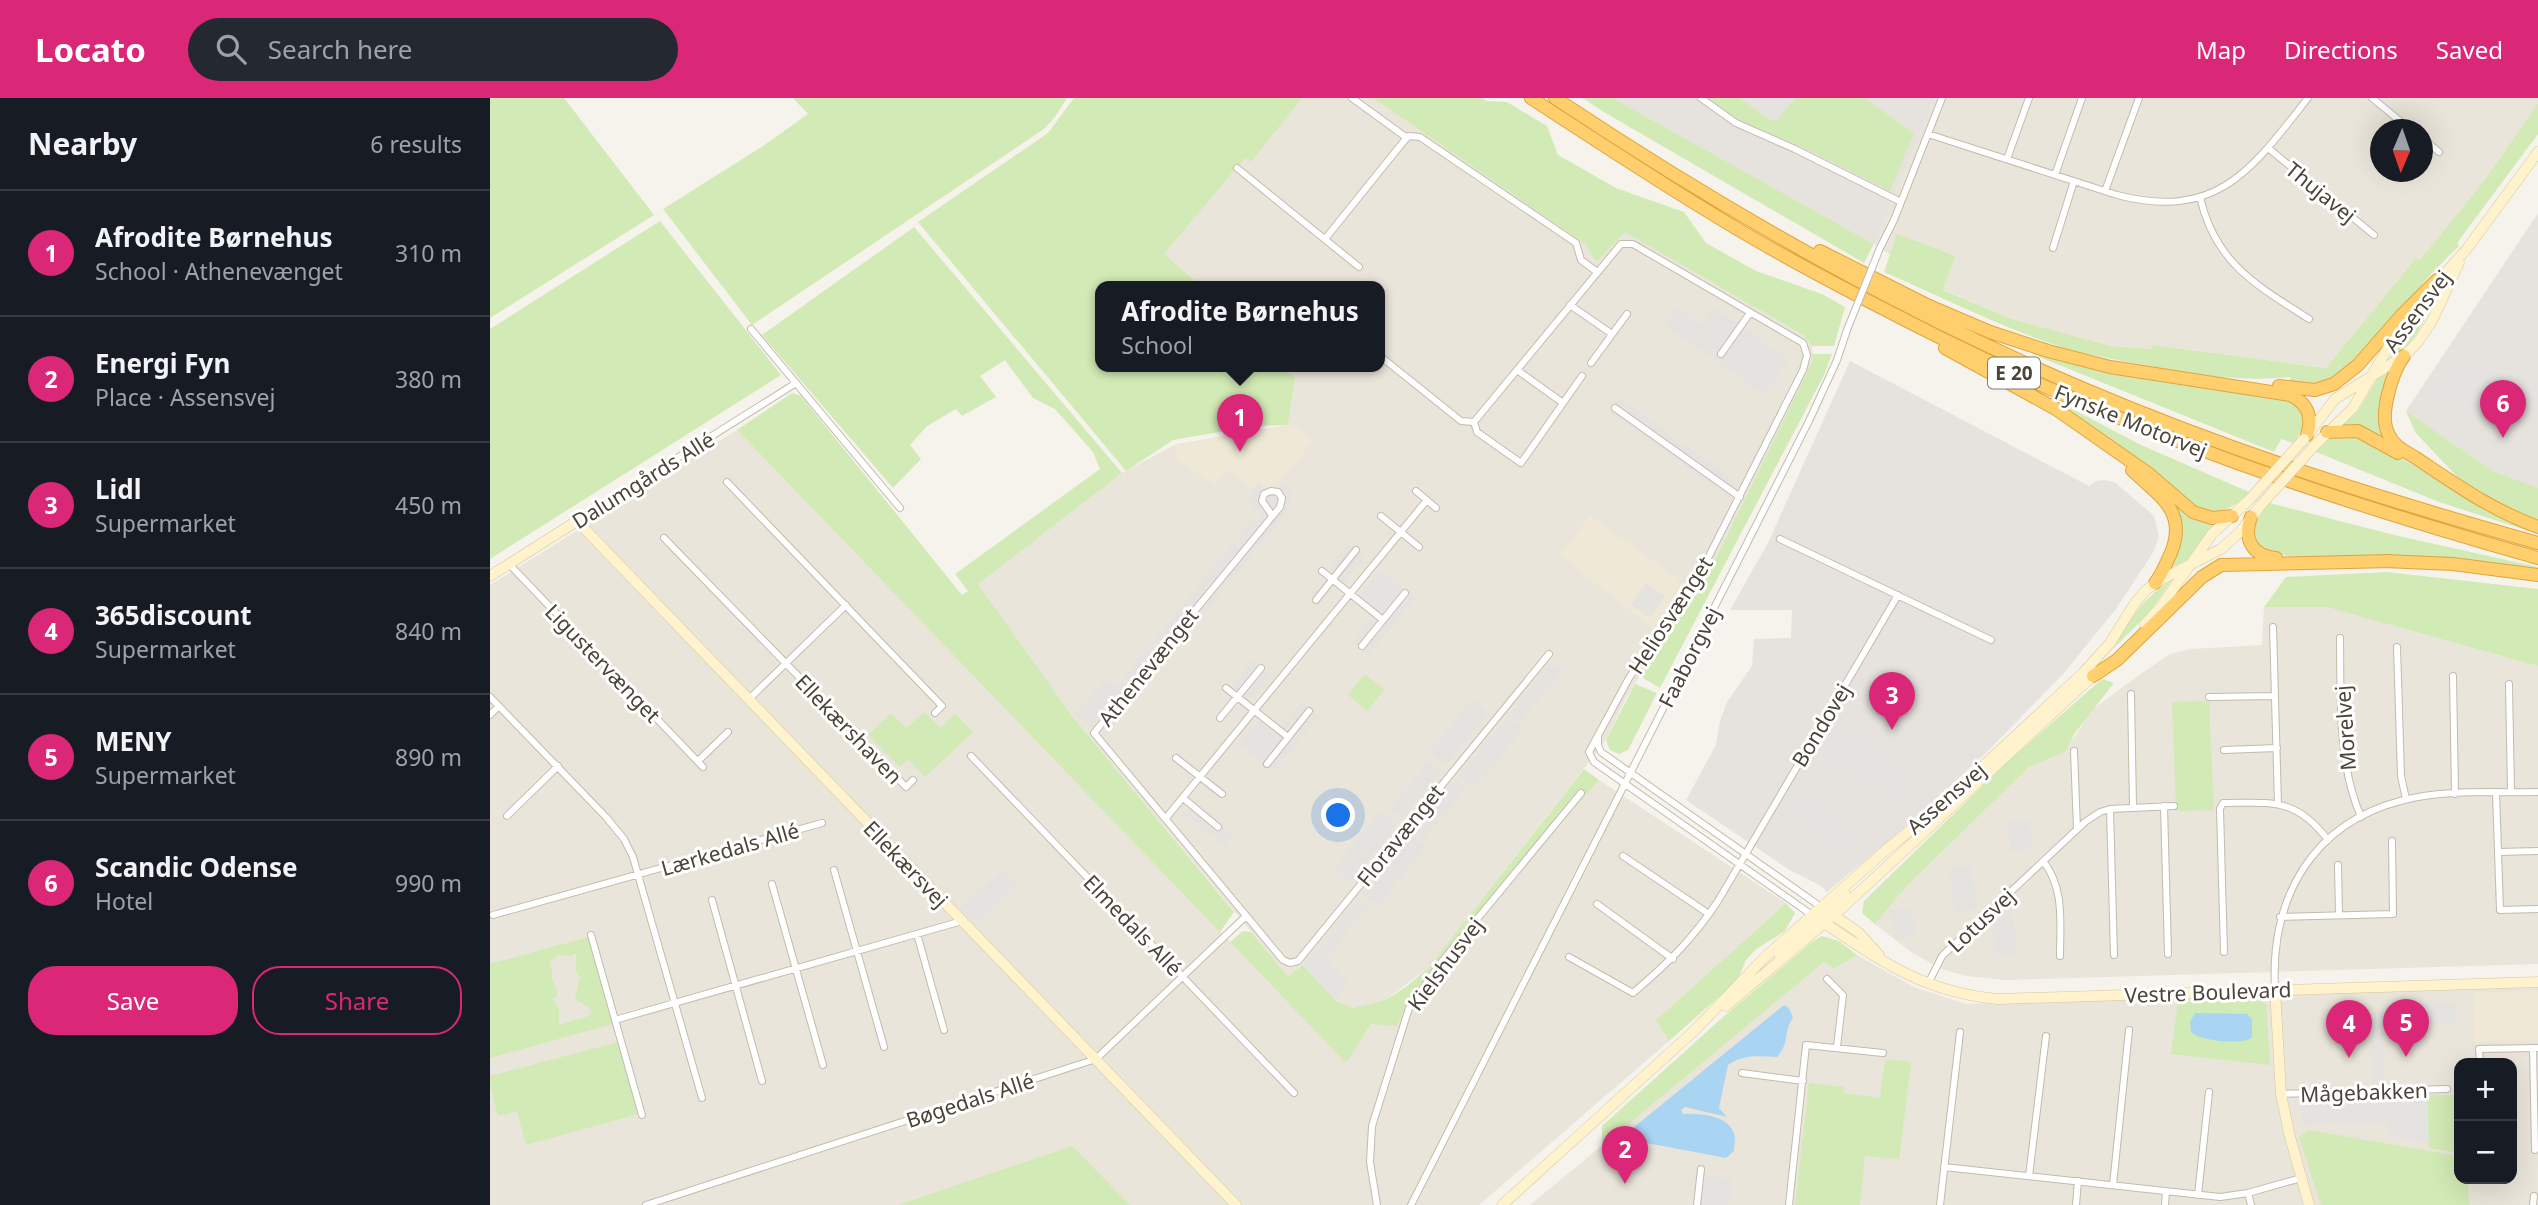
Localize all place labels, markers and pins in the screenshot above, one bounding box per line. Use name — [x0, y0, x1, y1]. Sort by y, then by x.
pin: 6 — [2480, 380, 2526, 438]
pin: 1 — [1217, 394, 1263, 452]
pin: 3 — [1869, 672, 1915, 730]
pin: 5 — [2383, 999, 2429, 1057]
pin: 4 — [2326, 1000, 2372, 1058]
pin: 2 — [1602, 1126, 1648, 1184]

